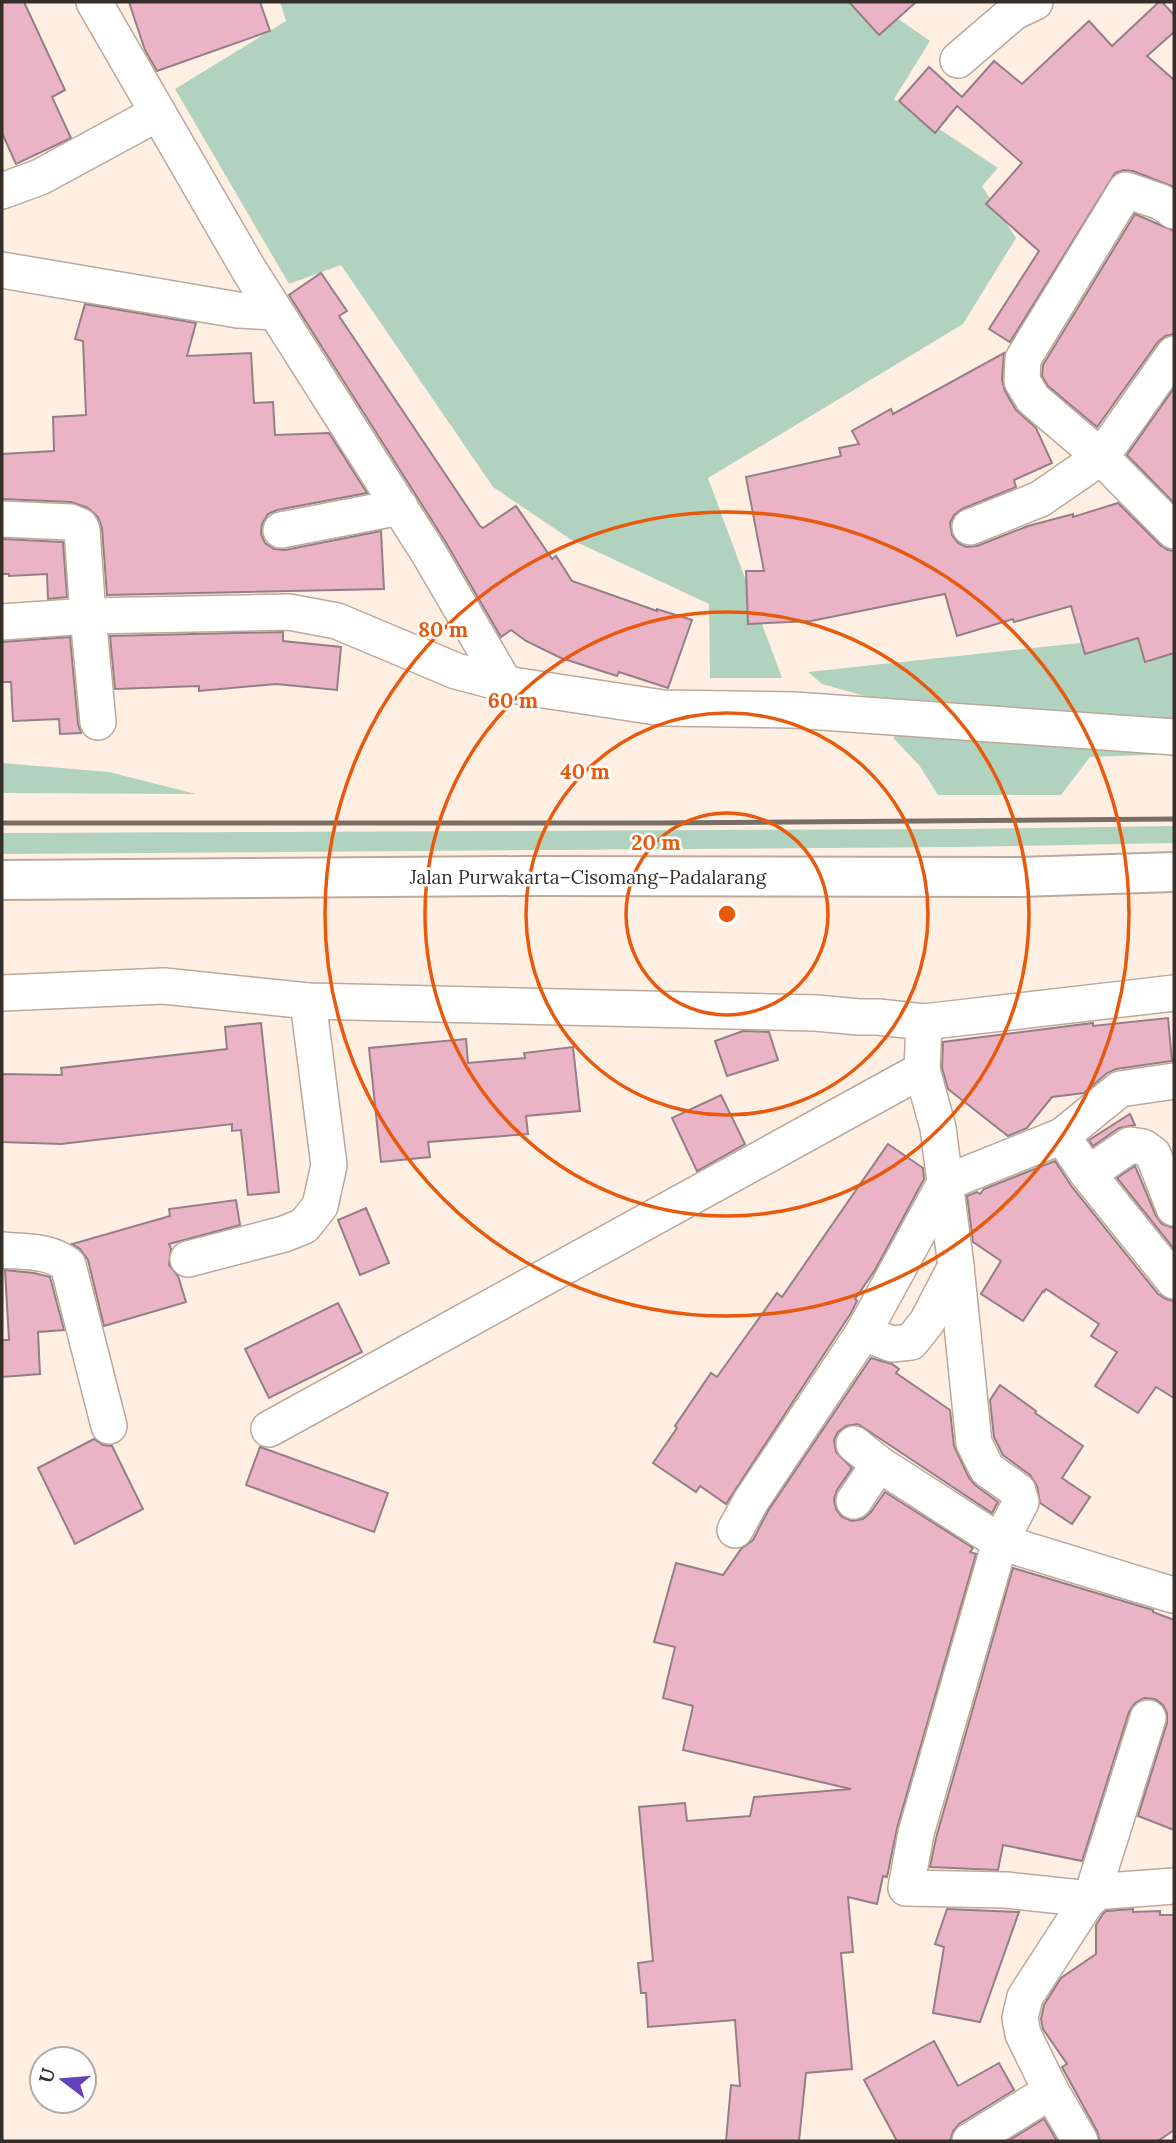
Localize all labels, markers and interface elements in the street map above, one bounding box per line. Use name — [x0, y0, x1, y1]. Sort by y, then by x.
text: 80 m — [418, 616, 468, 643]
text: 60 m — [488, 687, 538, 714]
text: 40 m — [560, 758, 610, 785]
text: 20 m — [631, 829, 681, 856]
street label: Jalan Purwakarta–Cisomang–Padalarang — [409, 865, 767, 889]
centre of rings — [715, 902, 739, 926]
north arrow — [28, 2045, 98, 2115]
text: U — [33, 2065, 60, 2086]

